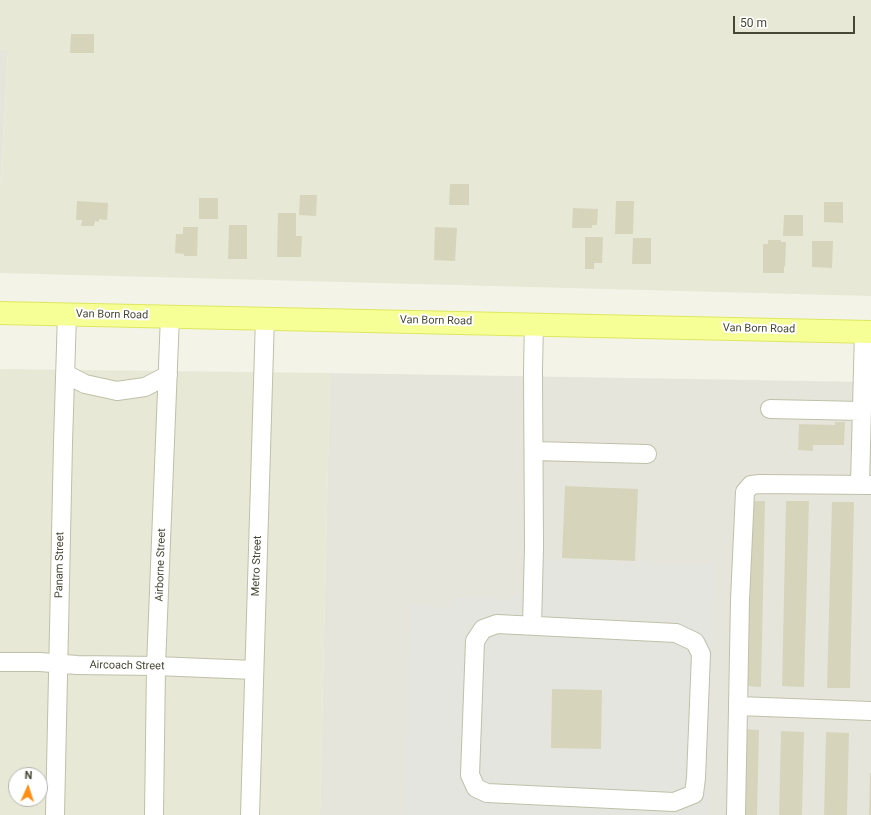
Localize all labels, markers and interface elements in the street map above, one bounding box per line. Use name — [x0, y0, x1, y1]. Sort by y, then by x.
scale bar — [735, 8, 857, 34]
text: 50 m — [740, 16, 767, 30]
street label: Van Born Road — [76, 308, 148, 322]
street label: Van Born Road — [400, 314, 472, 328]
street label: Van Born Road — [723, 322, 795, 336]
street label: Airborne Street — [153, 528, 169, 602]
street label: Panam Street — [53, 532, 67, 598]
street label: Metro Street — [249, 535, 265, 597]
street label: Aircoach Street — [89, 659, 165, 673]
north arrow — [8, 767, 48, 807]
text: N — [24, 769, 33, 782]

